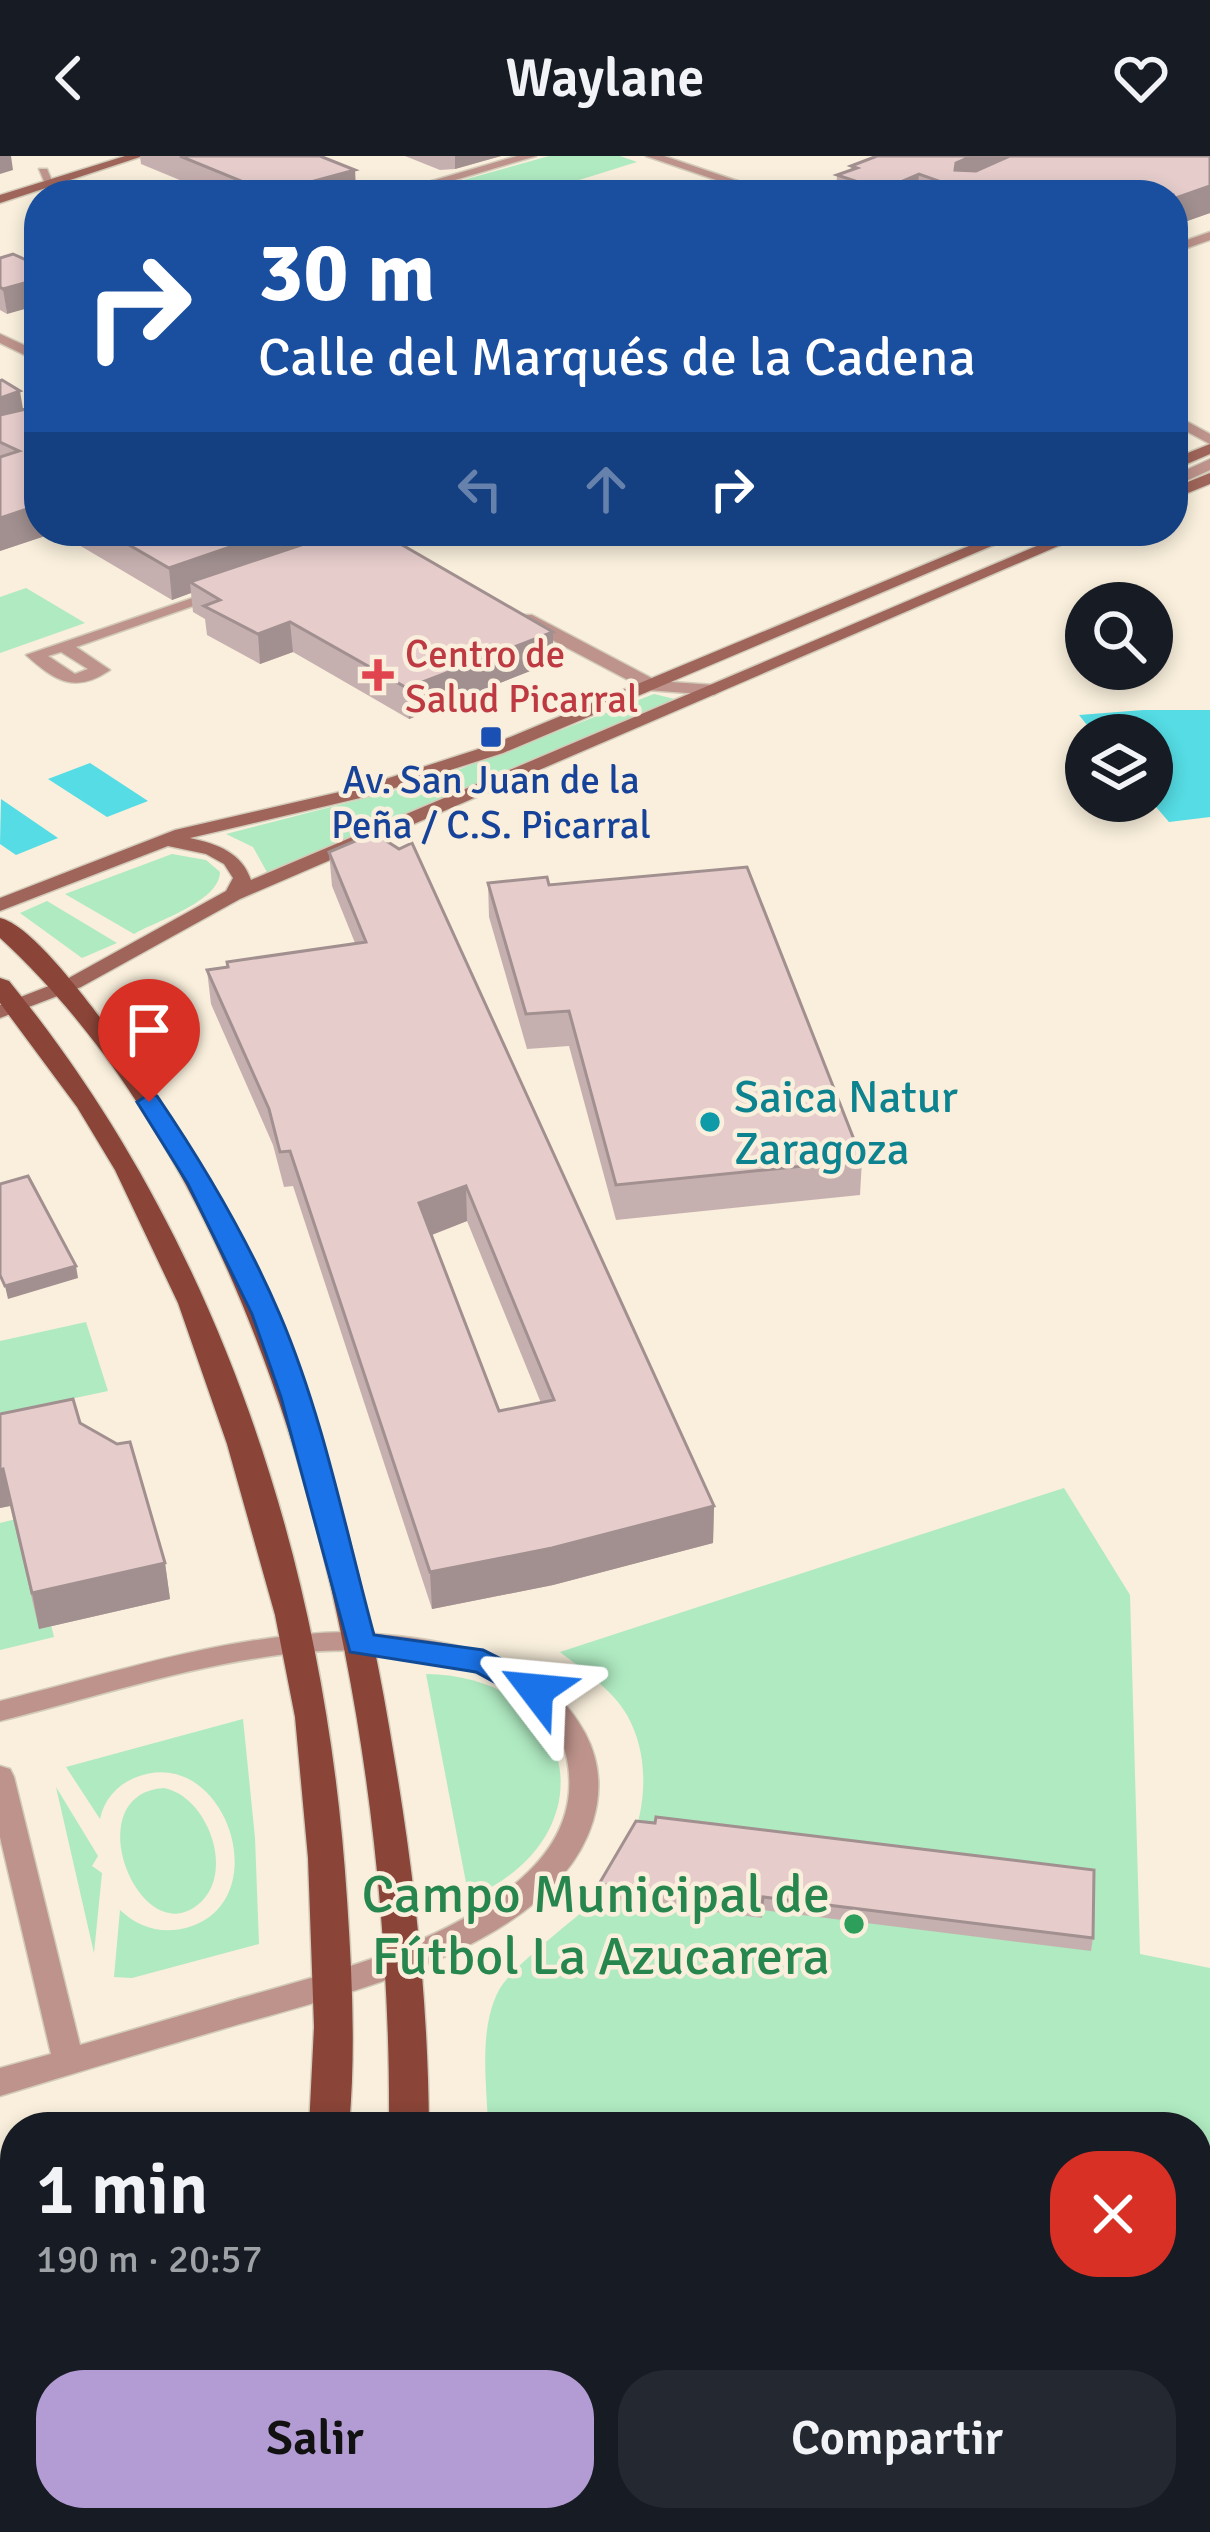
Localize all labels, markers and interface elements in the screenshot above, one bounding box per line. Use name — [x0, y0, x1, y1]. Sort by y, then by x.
icon: back — [36, 45, 102, 111]
text: Waylane — [505, 45, 705, 112]
icon: heart — [1108, 45, 1174, 111]
text: 30 m — [258, 221, 435, 325]
icon: right — [60, 228, 216, 384]
text: Calle del Marqués de la Cadena — [258, 324, 976, 391]
icon: left — [447, 456, 513, 522]
icon: ahead — [573, 456, 639, 522]
icon: right — [699, 456, 765, 522]
map controls — [1065, 582, 1173, 822]
button: search — [1065, 582, 1173, 690]
place label: Centro de Salud Picarral — [405, 630, 639, 723]
marker: Centro de Salud Picarral — [362, 659, 394, 691]
button: layers — [1065, 714, 1173, 822]
marker: Av. San Juan de la Peña / C.S. Picarral — [478, 724, 504, 750]
place label: Av. San Juan de la Peña / C.S. Picarral — [331, 756, 651, 849]
pin — [98, 979, 200, 1102]
icon: arrive — [116, 997, 182, 1063]
place label: Saica Natur Zaragoza — [734, 1070, 958, 1177]
marker: Saica Natur Zaragoza — [697, 1109, 723, 1135]
position arrow — [473, 1627, 599, 1753]
place label: Campo Municipal de Fútbol La Azucarera — [362, 1861, 830, 1990]
marker: Campo Municipal de Fútbol La Azucarera — [841, 1911, 867, 1937]
text: 1 min — [36, 2145, 208, 2234]
button: close — [1050, 2151, 1176, 2277]
text: 190 m · 20:57 — [36, 2235, 263, 2283]
button: Salir — [36, 2370, 594, 2508]
button: Compartir — [618, 2370, 1176, 2508]

